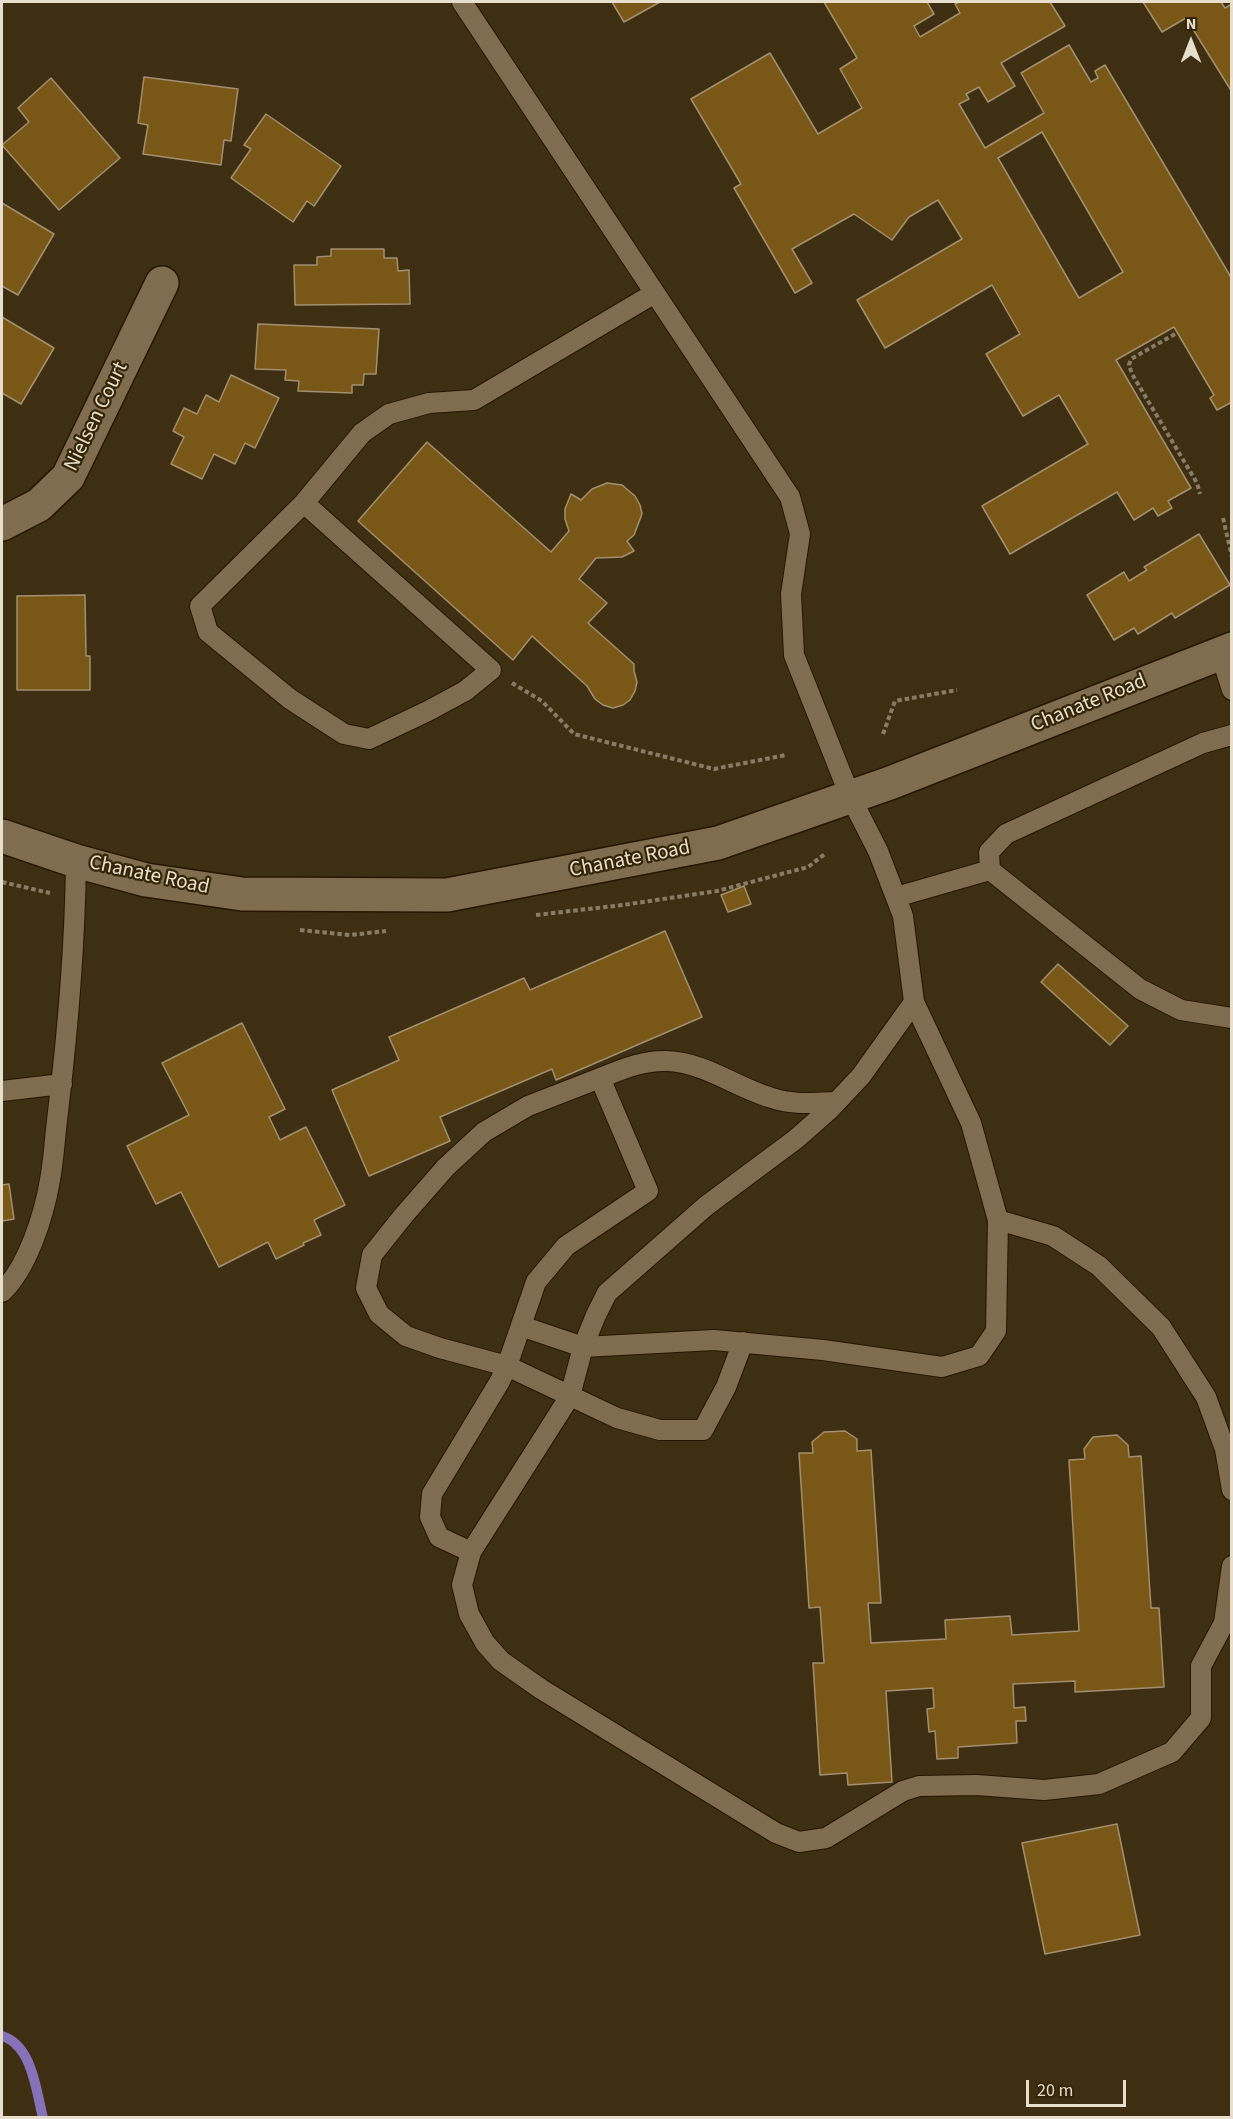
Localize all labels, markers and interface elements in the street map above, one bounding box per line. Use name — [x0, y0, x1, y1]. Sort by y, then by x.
north arrow — [1161, 12, 1221, 72]
text: N — [1186, 13, 1196, 35]
street label: Nielsen Court — [60, 358, 134, 476]
street label: Chanate Road — [1028, 669, 1150, 739]
street label: Chanate Road — [568, 836, 692, 884]
street label: Chanate Road — [87, 851, 211, 901]
scale bar — [1029, 2068, 1130, 2106]
text: 20 m — [1037, 2078, 1073, 2103]

